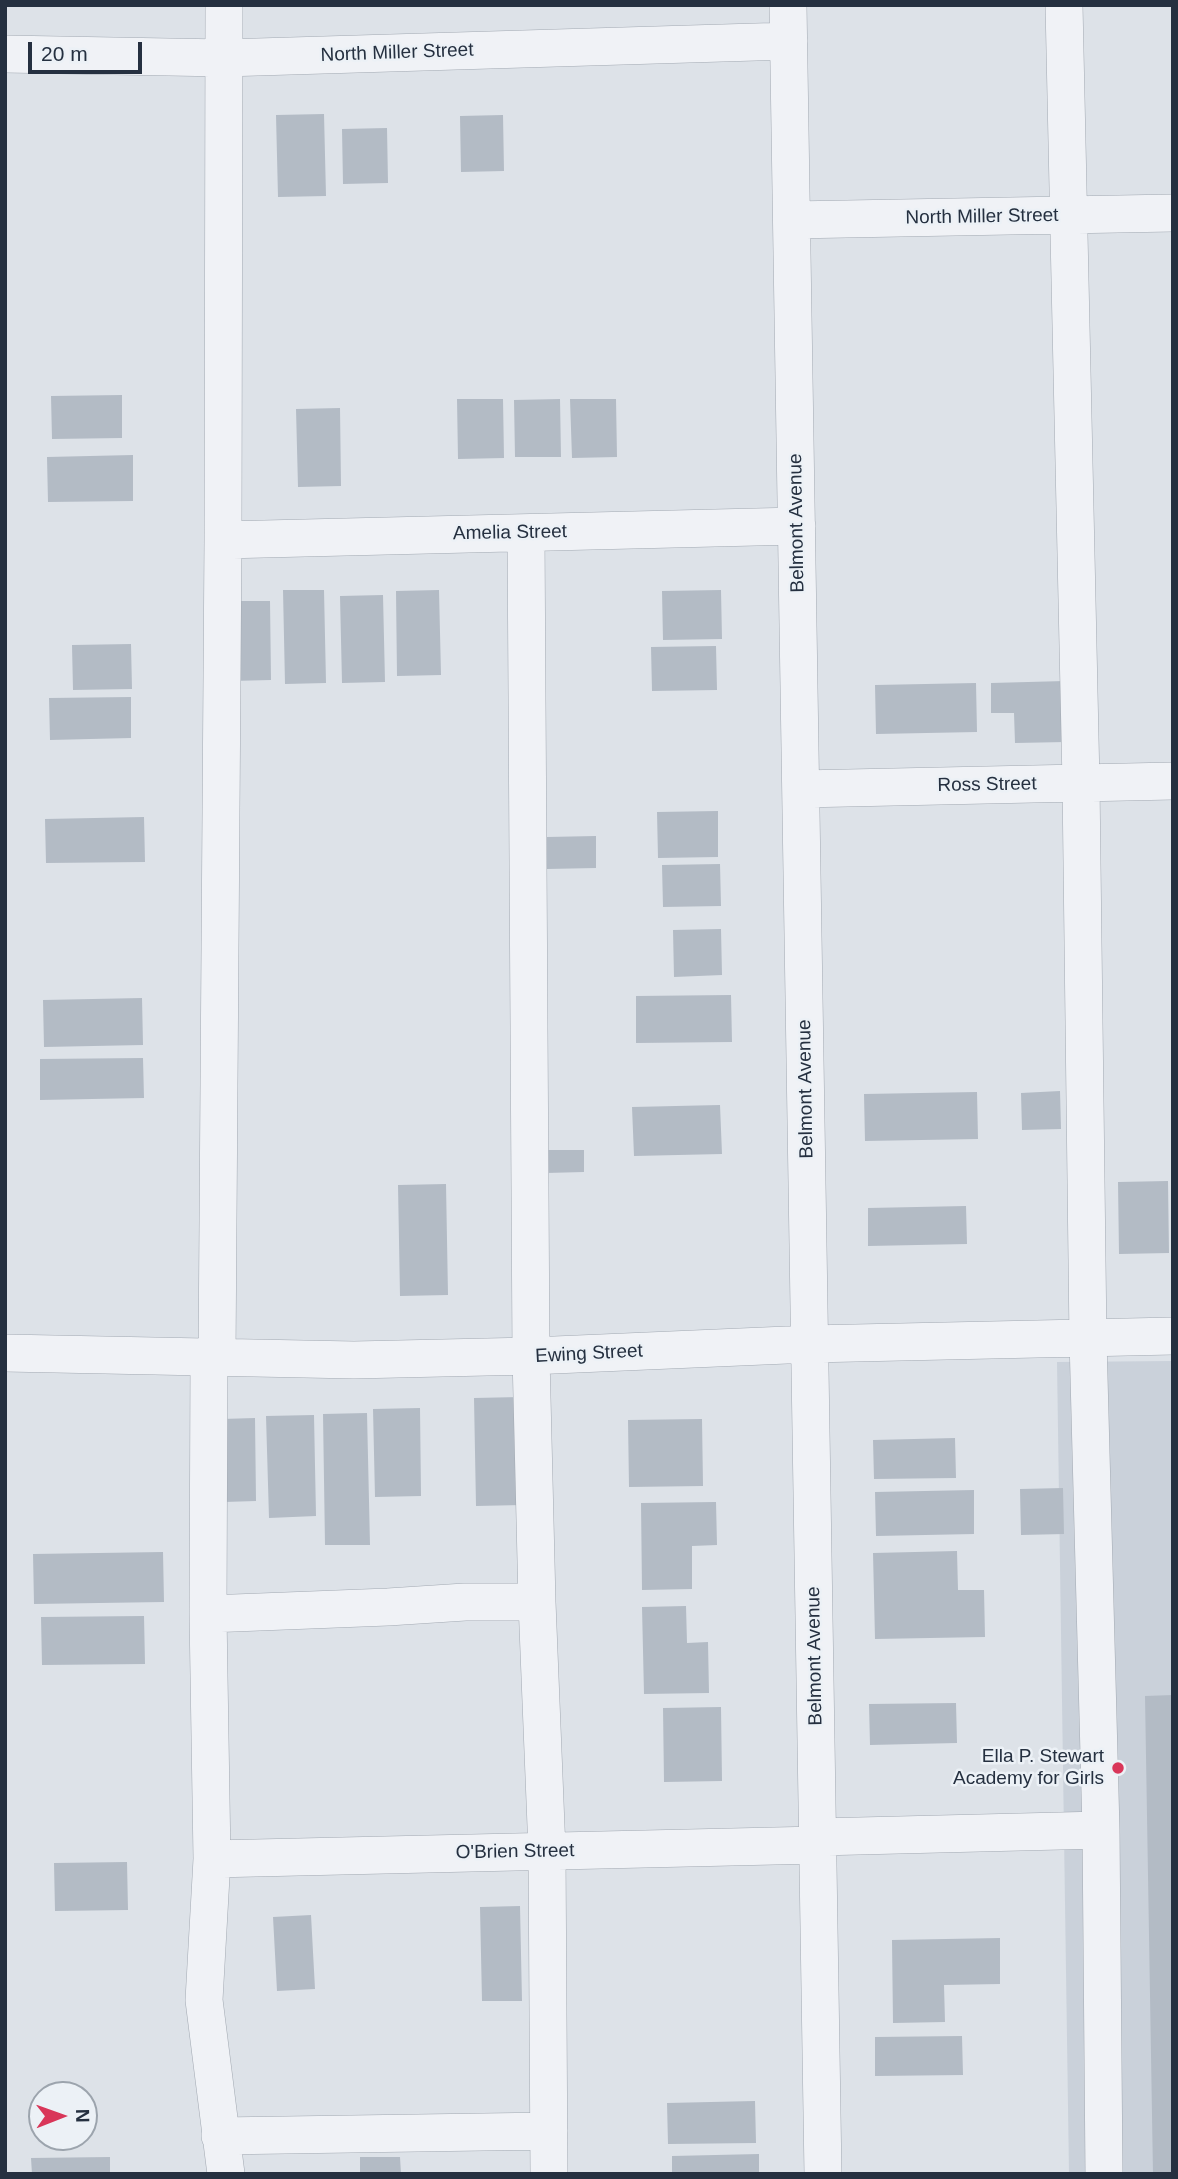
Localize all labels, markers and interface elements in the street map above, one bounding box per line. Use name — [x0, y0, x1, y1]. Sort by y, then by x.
scale bar — [32, 28, 145, 72]
street label: North Miller Street — [320, 39, 474, 67]
text: 20 m — [41, 42, 88, 65]
street label: North Miller Street — [905, 204, 1059, 230]
street label: Belmont Avenue — [784, 453, 810, 593]
street label: Amelia Street — [453, 521, 567, 545]
street label: Ross Street — [937, 773, 1037, 797]
street label: Belmont Avenue — [793, 1019, 819, 1159]
street label: Ewing Street — [535, 1340, 643, 1368]
street label: Belmont Avenue — [802, 1586, 828, 1726]
place label: Ella P. Stewart Academy for Girls — [953, 1746, 1104, 1790]
marker: Ella P. Stewart Academy for Girls — [1110, 1760, 1126, 1776]
street label: O'Brien Street — [455, 1840, 575, 1864]
north arrow — [28, 2081, 98, 2151]
text: N — [72, 2109, 93, 2123]

